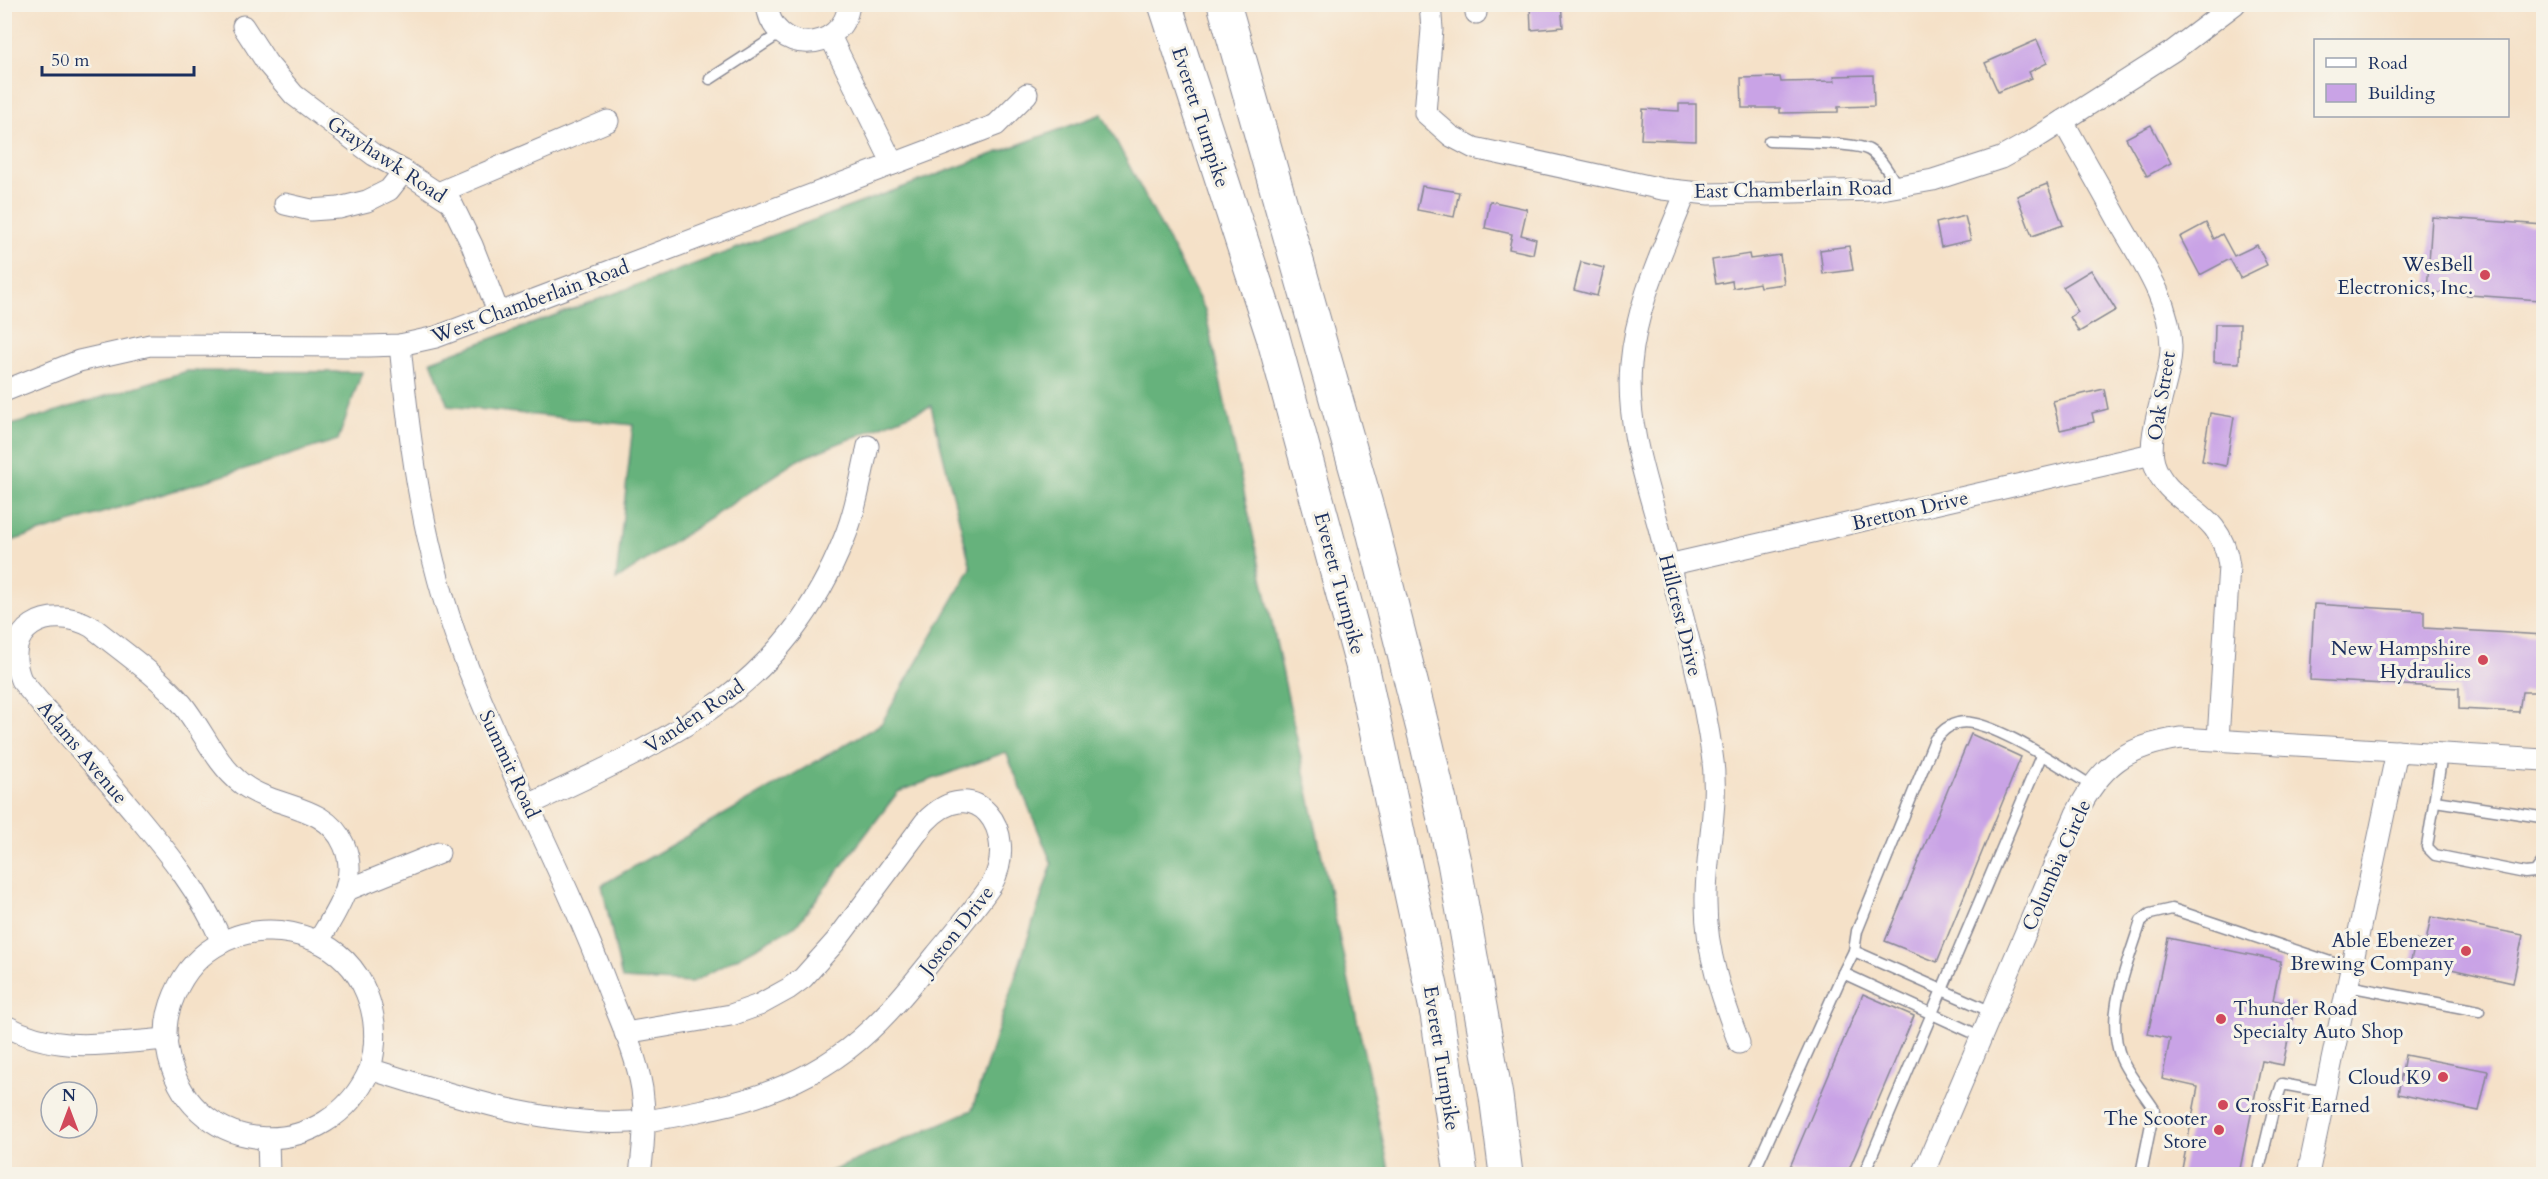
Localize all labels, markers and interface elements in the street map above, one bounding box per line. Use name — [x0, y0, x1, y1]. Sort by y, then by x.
scale bar — [42, 39, 194, 77]
legend — [2314, 39, 2509, 117]
street label: Everett Turnpike — [1165, 43, 1236, 191]
text: 50 m — [51, 48, 90, 73]
text: Road — [2368, 51, 2408, 76]
text: Building — [2368, 81, 2436, 106]
street label: Grayhawk Road — [322, 110, 452, 209]
street label: East Chamberlain Road — [1694, 174, 1893, 205]
place label: WesBell Electronics, Inc. — [2337, 251, 2473, 301]
street label: West Chamberlain Road — [427, 253, 633, 350]
marker: WesBell Electronics, Inc. — [2478, 268, 2492, 282]
street label: Oak Street — [2141, 349, 2182, 443]
street label: Bretton Drive — [1849, 484, 1971, 537]
street label: Everett Turnpike — [1308, 509, 1371, 657]
street label: Hillcrest Drive — [1652, 551, 1709, 679]
place label: New Hampshire Hydraulics — [2331, 635, 2471, 685]
marker: New Hampshire Hydraulics — [2476, 653, 2490, 667]
street label: Vanden Road — [639, 673, 750, 760]
street label: Adams Avenue — [31, 695, 134, 810]
street label: Summit Road — [473, 706, 546, 823]
street label: Columbia Circle — [2015, 795, 2097, 935]
street label: Joston Drive — [911, 880, 1000, 983]
place label: Able Ebenezer Brewing Company — [2290, 927, 2455, 977]
marker: Able Ebenezer Brewing Company — [2459, 944, 2473, 958]
street label: Everett Turnpike — [1417, 984, 1466, 1132]
place label: Thunder Road Specialty Auto Shop — [2233, 995, 2404, 1045]
marker: Thunder Road Specialty Auto Shop — [2214, 1012, 2228, 1026]
place label: Cloud K9 — [2348, 1064, 2431, 1091]
marker: Cloud K9 — [2436, 1070, 2450, 1084]
north arrow — [39, 1080, 99, 1140]
text: N — [62, 1085, 76, 1107]
place label: CrossFit Earned — [2235, 1092, 2370, 1119]
marker: CrossFit Earned — [2216, 1098, 2230, 1112]
place label: The Scooter Store — [2103, 1105, 2208, 1155]
marker: The Scooter Store — [2212, 1123, 2226, 1137]

